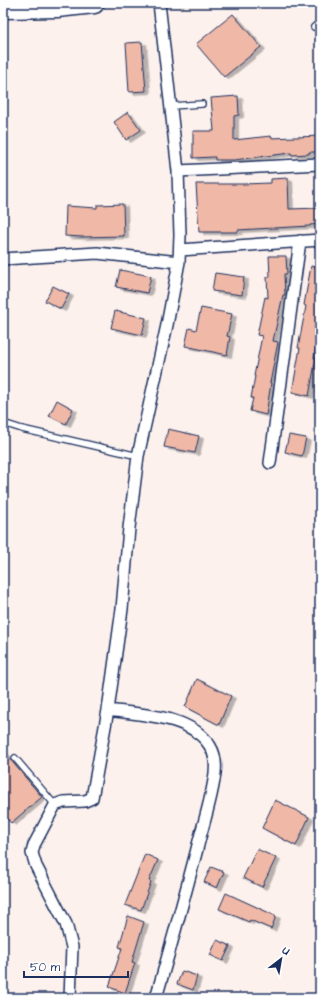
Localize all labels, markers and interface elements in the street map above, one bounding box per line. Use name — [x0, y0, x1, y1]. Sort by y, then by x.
north arrow — [261, 939, 301, 979]
text: U — [279, 942, 292, 959]
scale bar — [24, 953, 128, 979]
text: 50 m — [30, 959, 61, 976]

